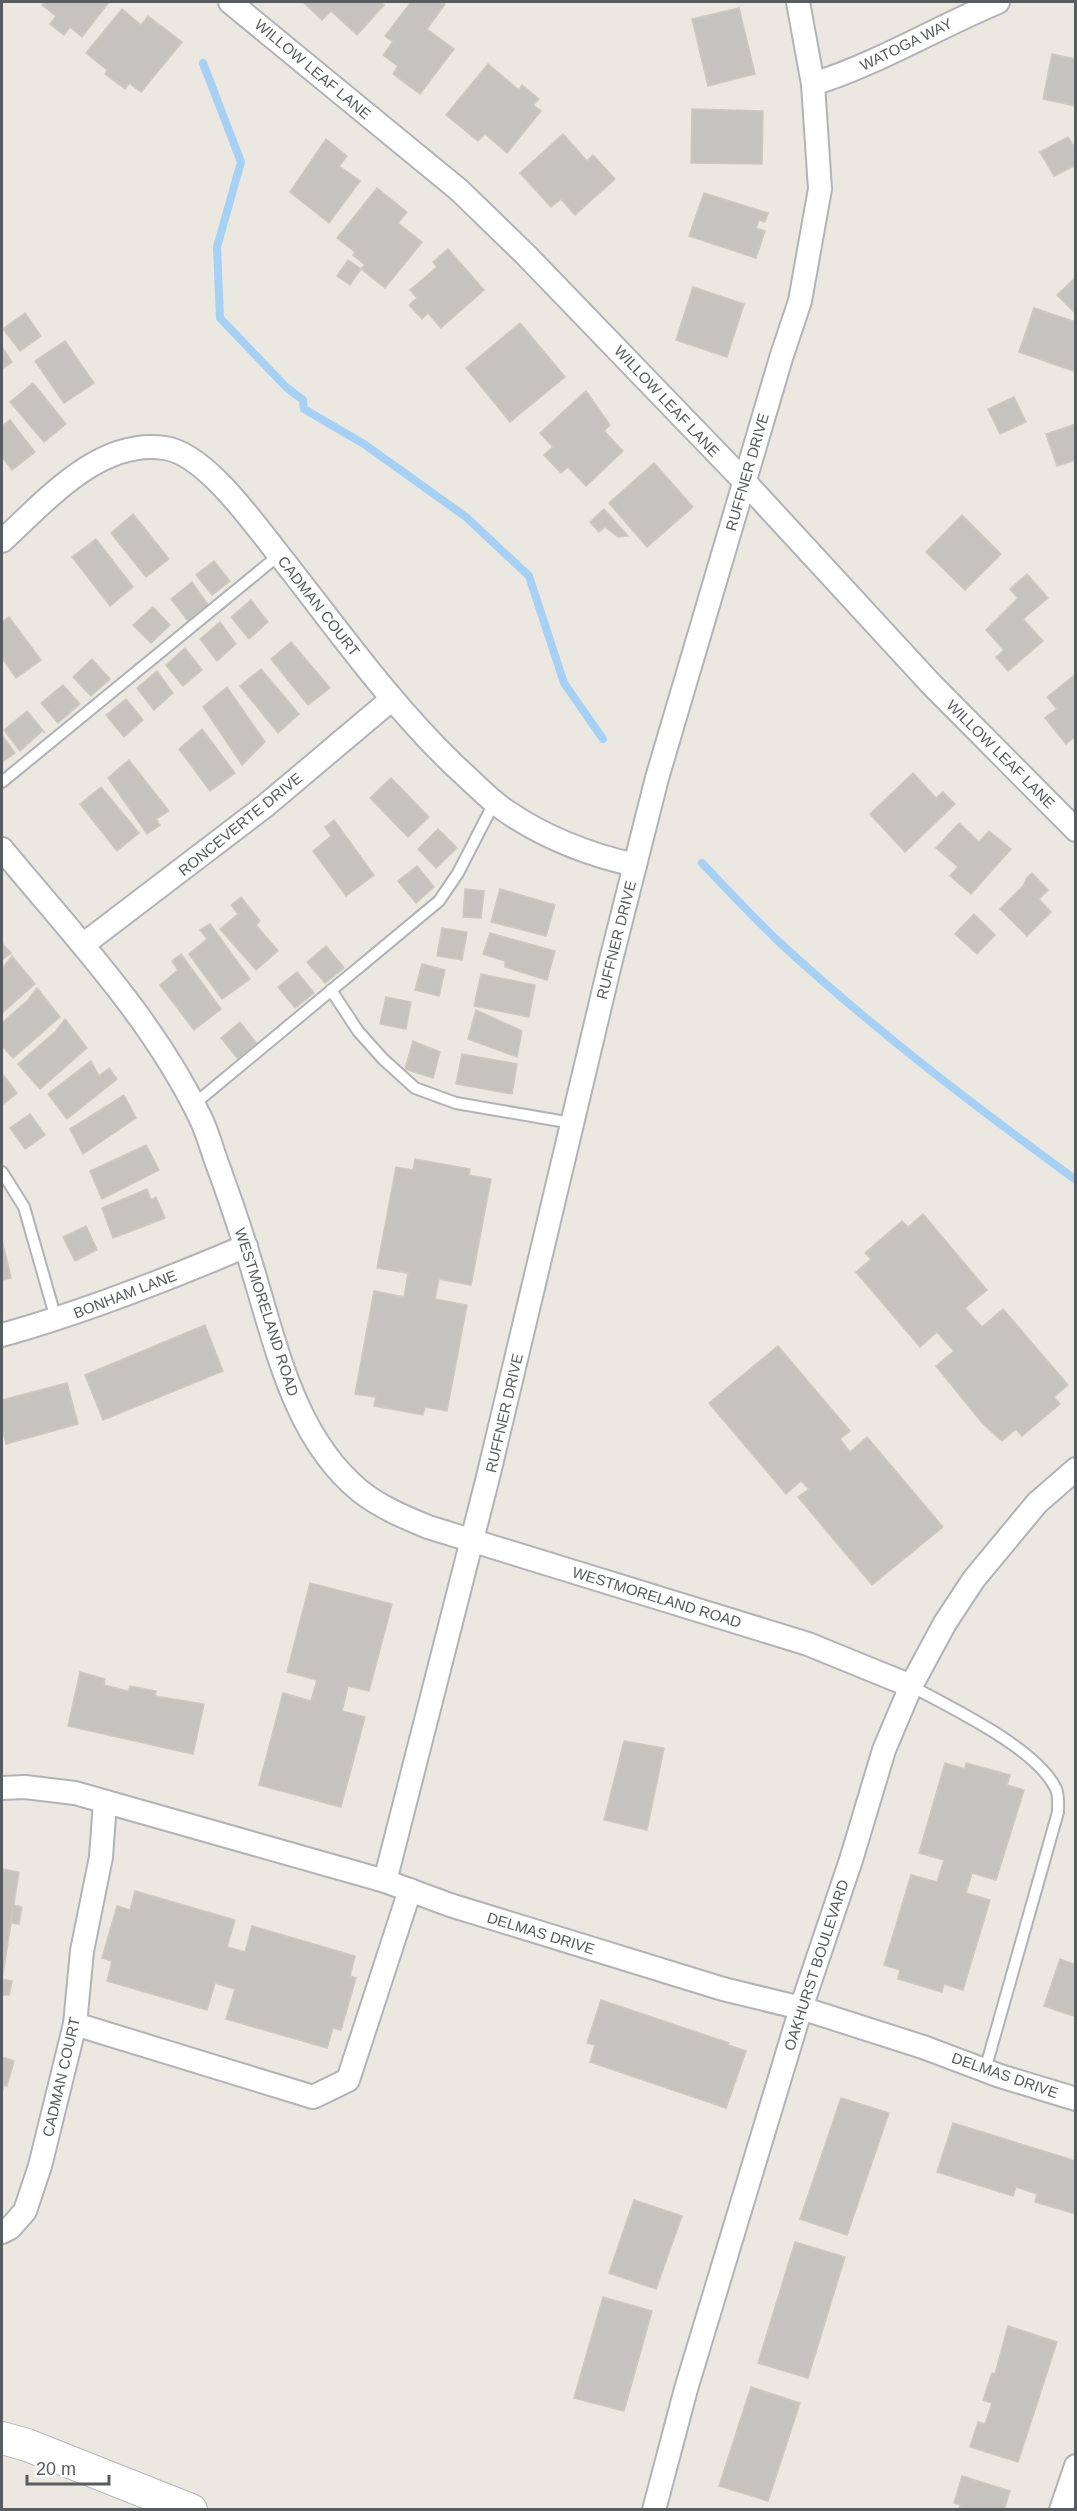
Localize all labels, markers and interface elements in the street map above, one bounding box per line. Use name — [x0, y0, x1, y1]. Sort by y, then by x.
street label: WATOGA WAY — [857, 14, 955, 74]
street label: WILLOW LEAF LANE — [252, 16, 374, 122]
street label: WILLOW LEAF LANE — [611, 342, 723, 460]
street label: RUFFNER DRIVE — [722, 411, 772, 533]
street label: CADMAN COURT — [275, 553, 363, 659]
street label: WILLOW LEAF LANE — [943, 696, 1059, 812]
street label: RONCEVERTE DRIVE — [175, 769, 305, 879]
street label: RUFFNER DRIVE — [593, 879, 639, 1001]
street label: WESTMORELAND ROAD — [232, 1226, 302, 1398]
street label: BONHAM LANE — [71, 1266, 179, 1322]
street label: RUFFNER DRIVE — [482, 1352, 526, 1474]
street label: WESTMORELAND ROAD — [570, 1563, 744, 1631]
street label: OAKHURST BOULEVARD — [780, 1877, 852, 2053]
street label: DELMAS DRIVE — [485, 1909, 597, 1957]
street label: CADMAN COURT — [39, 2016, 83, 2138]
street label: DELMAS DRIVE — [949, 2049, 1061, 2101]
scale bar — [27, 2448, 110, 2486]
text: 20 m — [36, 2459, 76, 2479]

